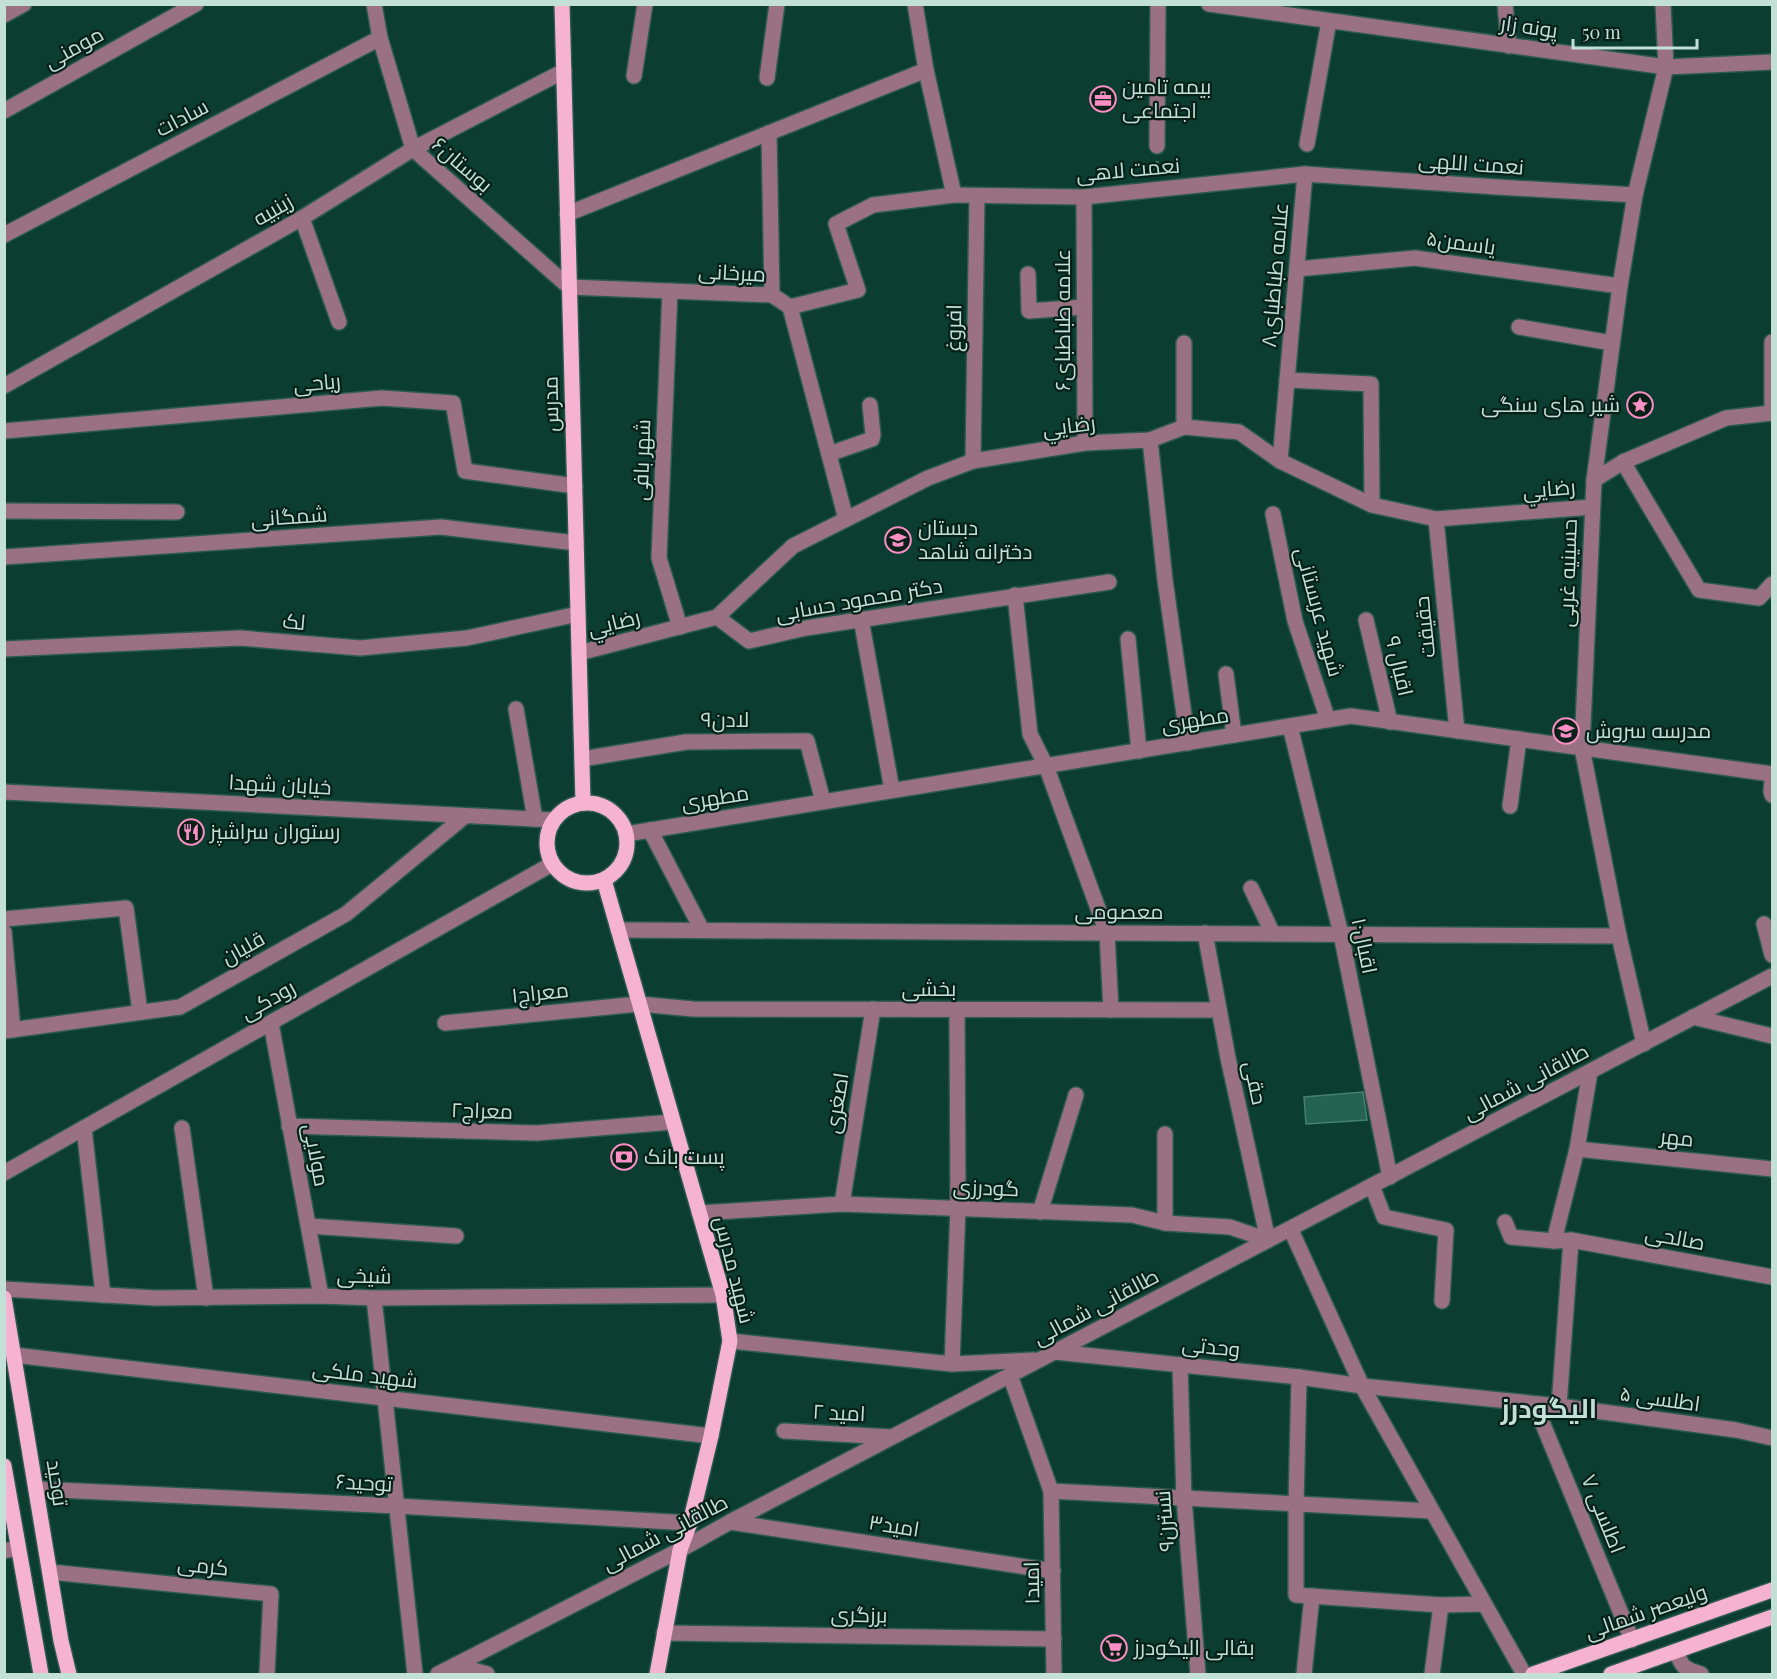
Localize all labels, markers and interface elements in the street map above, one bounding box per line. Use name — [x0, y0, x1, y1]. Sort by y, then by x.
street label: پونه زار — [1498, 7, 1560, 45]
scale bar — [1573, 12, 1698, 50]
street label: مومنی — [38, 19, 108, 75]
text: 50 m — [1582, 20, 1621, 44]
place label: بیمه تامین اجتماعی — [1122, 71, 1211, 124]
office icon: بیمه تامین اجتماعی — [1088, 84, 1118, 114]
street label: سادات — [150, 91, 212, 142]
street label: بوستان۶ — [426, 129, 499, 198]
street label: نعمت اللهی — [1417, 144, 1525, 181]
street label: نعمت لاهی — [1075, 150, 1181, 187]
street label: زینبیه — [247, 186, 297, 231]
street label: علامه طباطبای۸ — [1253, 201, 1294, 348]
street label: یاسمن۵ — [1425, 222, 1498, 261]
street label: علامه طباطبای۶ — [1047, 249, 1076, 391]
street label: میرخانی — [697, 255, 767, 288]
street label: افروغ — [938, 304, 968, 352]
street label: ریاحی — [292, 365, 342, 398]
street label: مدرس — [535, 376, 564, 432]
place label: شیر های سنگی — [1481, 389, 1620, 418]
place icon: شیر های سنگی — [1625, 390, 1655, 420]
street label: رضایي — [1041, 407, 1097, 445]
street label: شهر بافی — [625, 419, 656, 501]
street label: رضایي — [1521, 471, 1577, 507]
street label: شمگانی — [250, 498, 328, 533]
place label: دبستان دخترانه شاهد — [918, 512, 1032, 564]
street label: حسینیه غربی — [1550, 518, 1583, 628]
school or university icon: دبستان دخترانه شاهد — [883, 525, 913, 555]
street label: شهید عربستانی — [1289, 544, 1352, 680]
street label: دکتر محمود حسابی — [773, 570, 944, 627]
street label: حقیقت — [1406, 595, 1440, 659]
street label: رضایي — [584, 601, 644, 645]
street label: لک — [282, 605, 307, 635]
street label: اقبال ۹ — [1379, 633, 1421, 699]
street label: مطهری — [1159, 699, 1231, 738]
street label: لادن۹ — [701, 704, 749, 733]
place label: مدرسه سروش — [1586, 715, 1711, 744]
school or university icon: مدرسه سروش — [1551, 716, 1581, 746]
street label: خیابان شهدا — [228, 766, 332, 801]
street label: مطهری — [679, 777, 751, 816]
place label: رستوران سراشپز — [209, 816, 340, 846]
restaurant icon: رستوران سراشپز — [176, 817, 206, 847]
street label: معصومی — [1075, 896, 1163, 925]
street label: اقبال۱۰ — [1345, 915, 1386, 976]
street label: قلیان — [215, 923, 269, 970]
street label: رودکی — [235, 972, 300, 1026]
street label: بخشی — [902, 973, 956, 1002]
street label: معراج۱ — [510, 974, 570, 1010]
street label: طالقانی شمالی — [1457, 1035, 1593, 1126]
street label: حقی — [1238, 1058, 1275, 1107]
street label: اصغری — [816, 1070, 855, 1135]
street label: معراج۲ — [451, 1094, 514, 1126]
street label: مهر — [1658, 1120, 1695, 1153]
street label: مولایی — [297, 1121, 338, 1189]
place label: پست بانک — [644, 1141, 725, 1171]
bank icon: پست بانک — [609, 1142, 639, 1172]
street label: گودرزی — [952, 1171, 1020, 1202]
street label: شهید مدرس — [708, 1213, 763, 1326]
street label: صالحی — [1643, 1217, 1708, 1256]
street label: شیخی — [336, 1260, 392, 1289]
street label: طالقانی شمالی — [1027, 1260, 1163, 1351]
street label: وحدتی — [1181, 1328, 1242, 1363]
street label: شهید ملکی — [311, 1353, 420, 1394]
street label: اطلسی ۵ — [1618, 1378, 1702, 1418]
district label: الیگودرز — [1500, 1389, 1597, 1425]
street label: امید ۲ — [812, 1396, 866, 1426]
street label: توحید — [41, 1457, 77, 1508]
street label: توحید۶ — [335, 1466, 394, 1496]
street label: اطلسی ۷ — [1575, 1470, 1633, 1557]
street label: طالقانی شمالی — [596, 1486, 732, 1577]
street label: نسترن۹ — [1147, 1490, 1180, 1553]
street label: امید۳ — [867, 1506, 922, 1542]
street label: کرمی — [176, 1547, 230, 1582]
street label: امید۱ — [1016, 1561, 1044, 1605]
street label: ولیعصر شمالی — [1580, 1576, 1711, 1645]
street label: برزگری — [830, 1599, 888, 1628]
place label: بقالی الیگودرز — [1133, 1632, 1255, 1661]
supermarket icon: بقالی الیگودرز — [1099, 1633, 1129, 1663]

